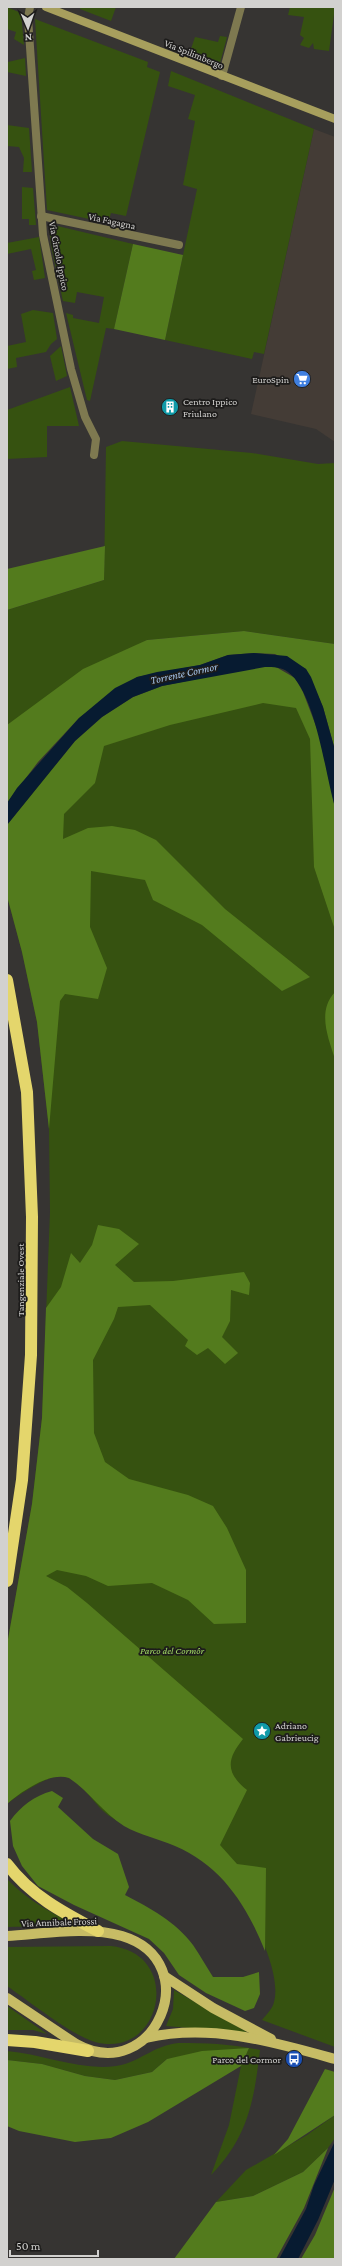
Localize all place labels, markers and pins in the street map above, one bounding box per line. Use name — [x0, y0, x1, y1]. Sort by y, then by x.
supermarket icon: EuroSpin — [292, 369, 312, 389]
place label: EuroSpin — [252, 374, 290, 385]
place label: Centro Ippico Friulano — [183, 396, 237, 419]
building icon: Centro Ippico Friulano — [160, 397, 180, 417]
place label: Adriano Gabrieucig — [275, 1720, 319, 1743]
place icon: Adriano Gabrieucig — [252, 1721, 272, 1741]
bus stop icon: Parco del Cormor — [284, 2049, 304, 2069]
place label: Parco del Cormor — [212, 2054, 281, 2065]

